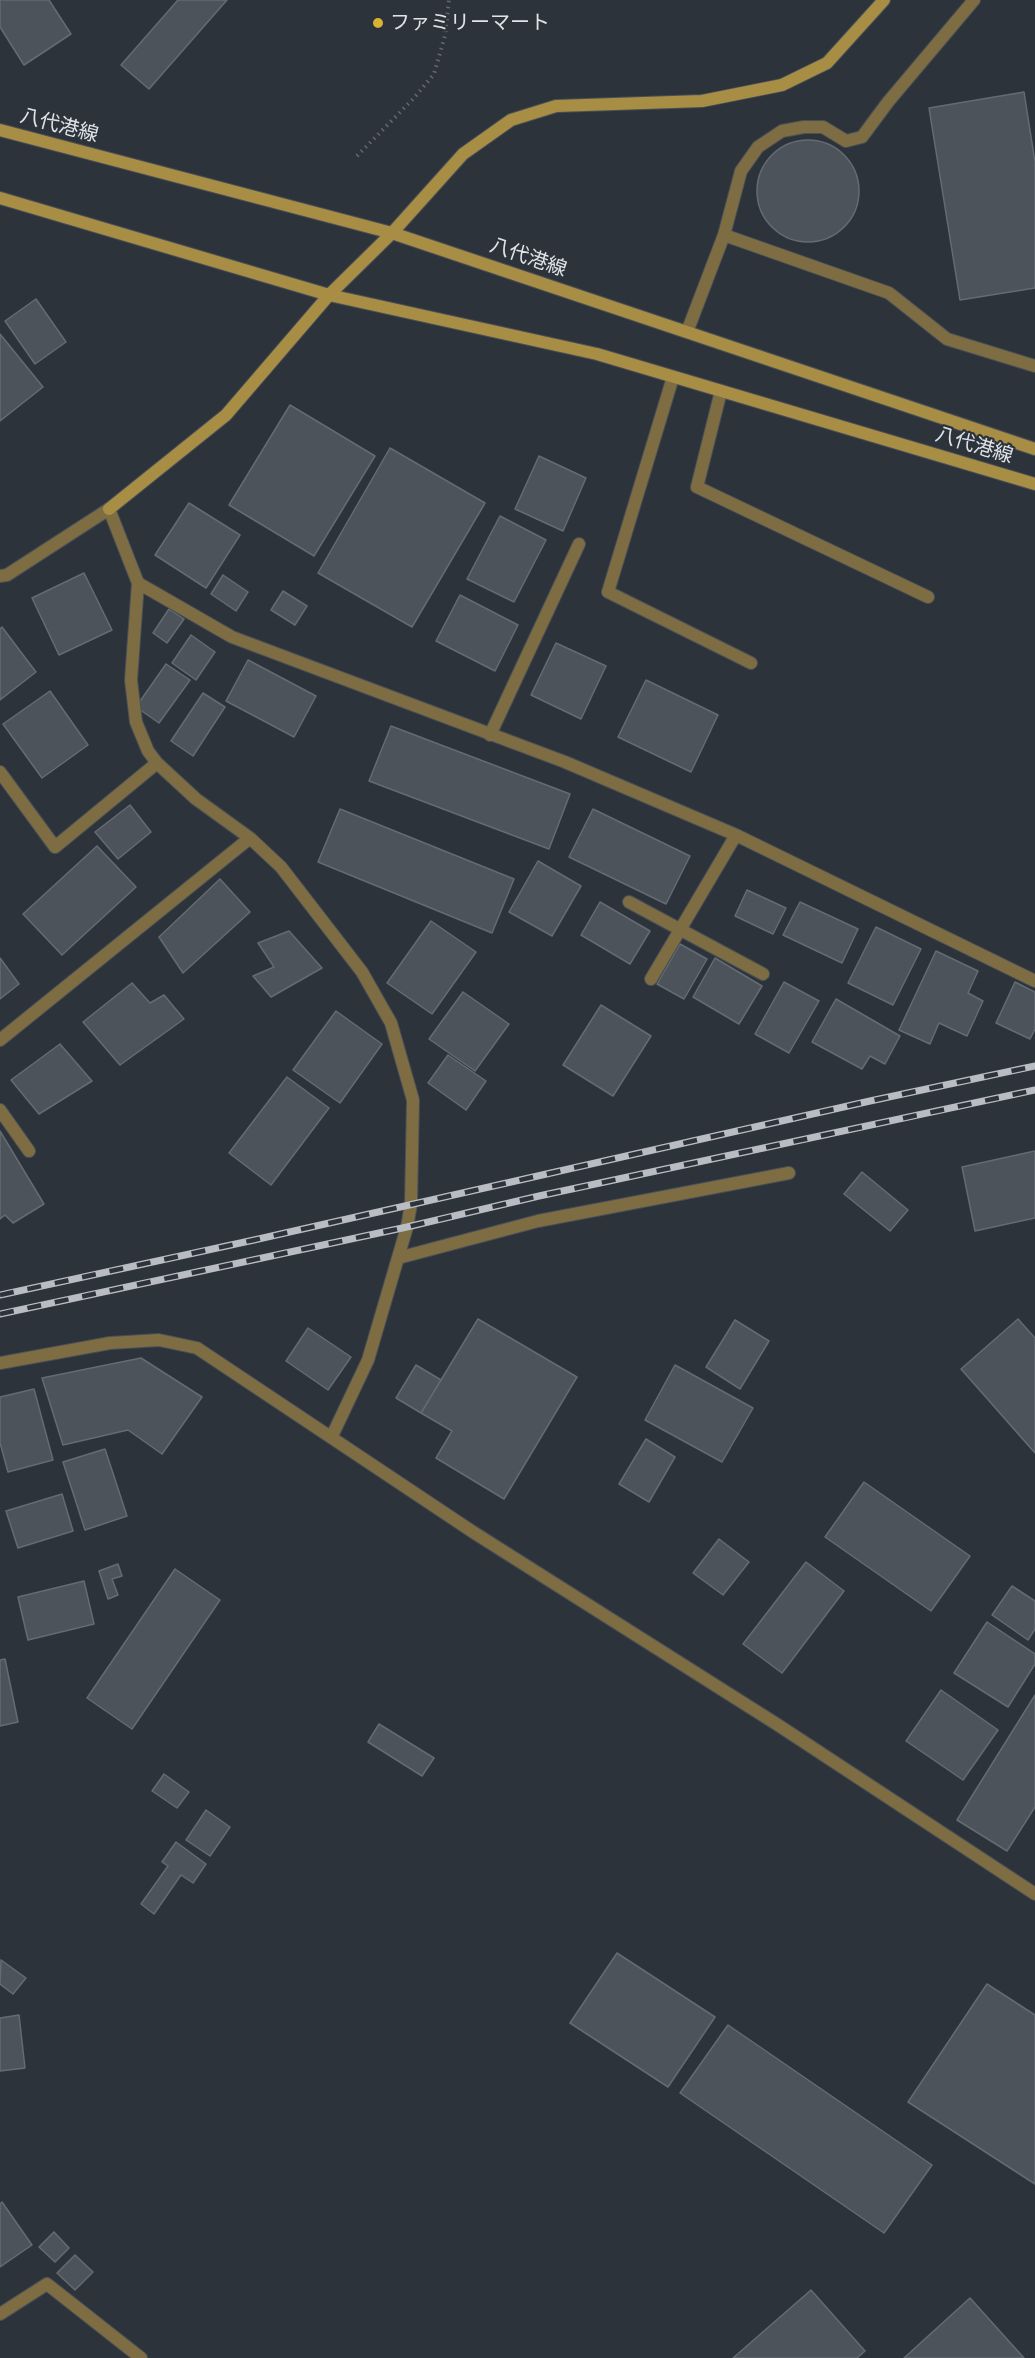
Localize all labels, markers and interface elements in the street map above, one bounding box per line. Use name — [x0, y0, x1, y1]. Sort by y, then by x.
place label: ファミリーマート — [390, 11, 550, 35]
marker: ファミリーマート — [371, 16, 385, 30]
street label: 八代港線 — [17, 104, 101, 148]
street label: 八代港線 — [486, 234, 570, 282]
street label: 八代港線 — [932, 423, 1016, 469]

